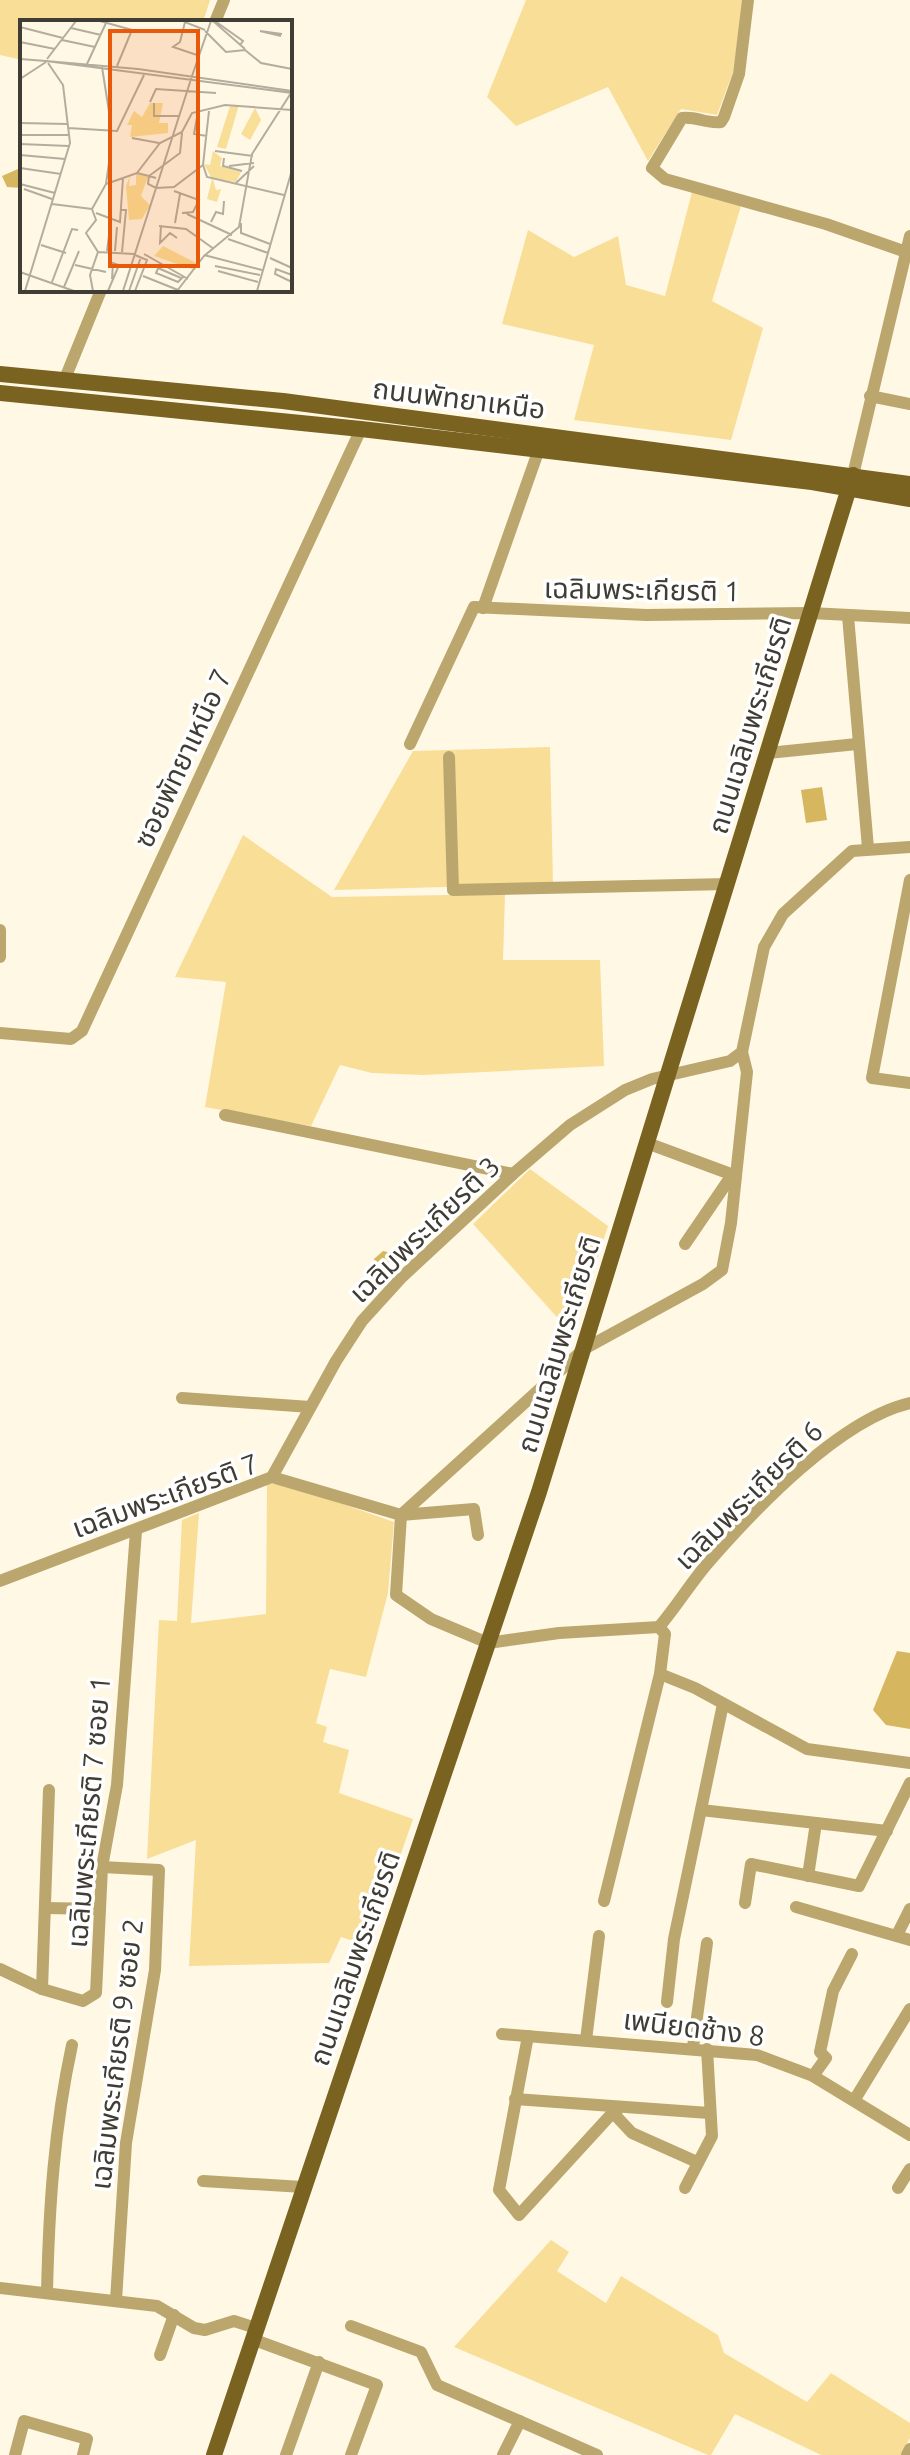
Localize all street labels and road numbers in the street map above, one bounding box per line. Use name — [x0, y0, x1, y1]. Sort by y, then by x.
street label: ถนนพัทยาเหนือ — [371, 372, 547, 424]
street label: เฉลิมพระเกียรติ 1 — [544, 572, 740, 606]
street label: ถนนเฉลิมพระเกียรติ — [701, 613, 797, 837]
street label: ซอยพัทยาเหนือ 7 — [127, 664, 237, 852]
street label: เฉลิมพระเกียรติ 3 — [343, 1150, 505, 1308]
street label: ถนนเฉลิมพระเกียรติ — [510, 1232, 606, 1456]
street label: เฉลิมพระเกียรติ 6 — [668, 1415, 828, 1575]
street label: เฉลิมพระเกียรติ 7 — [68, 1447, 262, 1543]
street label: เฉลิมพระเกียรติ 7 ซอย 1 — [61, 1675, 115, 1949]
street label: ถนนเฉลิมพระเกียรติ — [303, 1847, 405, 2069]
street label: เฉลิมพระเกียรติ 9 ซอย 2 — [84, 1917, 148, 2191]
street label: เพนียดช้าง 8 — [622, 2003, 766, 2051]

